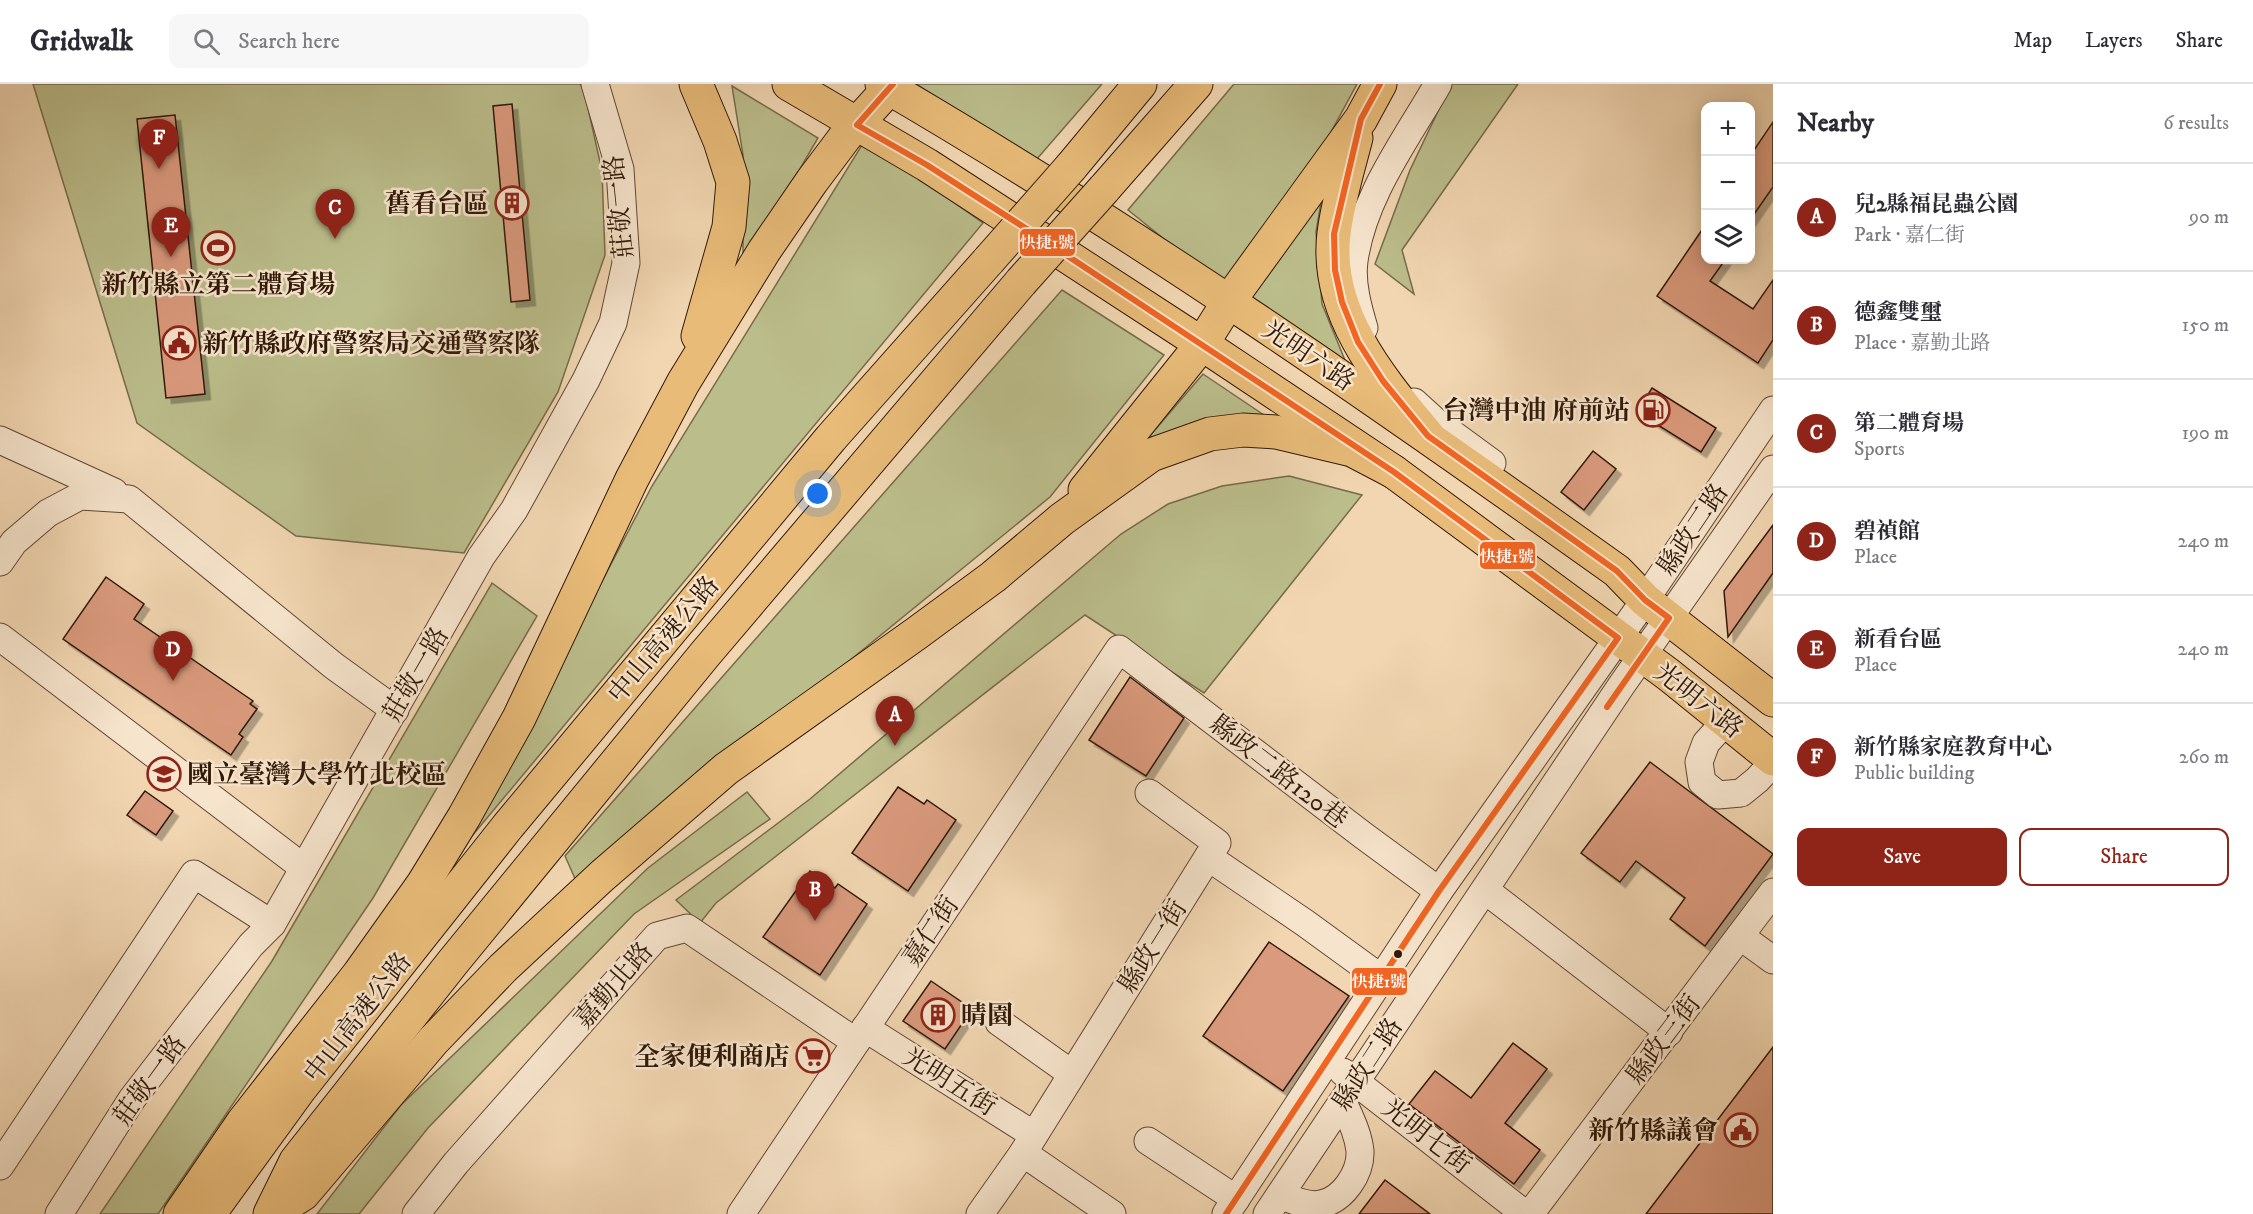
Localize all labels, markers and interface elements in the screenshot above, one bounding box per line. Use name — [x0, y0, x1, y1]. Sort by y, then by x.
search box — [169, 14, 589, 68]
text: Gridwalk — [30, 24, 133, 59]
icon: search — [190, 25, 223, 58]
text: Search here — [238, 28, 340, 55]
text: Map — [2013, 28, 2052, 54]
text: Layers — [2085, 28, 2143, 54]
text: Share — [2176, 28, 2223, 54]
map controls — [1701, 102, 1755, 264]
button: + — [1701, 102, 1755, 156]
text: Nearby — [1797, 107, 1874, 140]
text: 6 results — [2163, 111, 2229, 136]
pin: F — [140, 120, 178, 169]
street label: 莊敬一路 — [598, 153, 641, 260]
button: − — [1701, 156, 1755, 210]
building icon: 舊看台區 — [494, 185, 530, 221]
place label: 舊看台區 — [385, 188, 489, 221]
pin: C — [316, 190, 354, 239]
text: 兒2縣福昆蟲公園 — [1854, 191, 2019, 218]
text: A — [1810, 205, 1823, 230]
text: 90 m — [2189, 205, 2229, 230]
pin: E — [152, 208, 190, 257]
button: layers — [1701, 210, 1755, 264]
text: Park · 嘉仁街 — [1854, 223, 1965, 248]
line badge: 快捷1號 — [1019, 228, 1076, 257]
sports icon: 新竹縣立第二體育場 — [200, 230, 236, 266]
text: 快捷1號 — [1020, 233, 1074, 253]
place label: 新竹縣立第二體育場 — [101, 269, 335, 302]
text: 德鑫雙璽 — [1854, 299, 1942, 326]
street label: 光明六路 — [1256, 313, 1361, 399]
text: B — [1810, 313, 1823, 338]
text: 150 m — [2182, 313, 2229, 338]
public building icon: 新竹縣政府警察局交通警察隊 — [161, 325, 197, 361]
place label: 新竹縣政府警察局交通警察隊 — [202, 328, 540, 361]
text: Place · 嘉勤北路 — [1854, 331, 1990, 356]
fuel station icon: 台灣中油 府前站 — [1635, 392, 1671, 428]
place label: 台灣中油 府前站 — [1442, 395, 1630, 428]
text: 第二體育場 — [1854, 410, 1964, 437]
text: C — [1810, 421, 1823, 446]
text: 190 m — [2182, 421, 2229, 446]
text: Sports — [1854, 437, 1905, 462]
street label: 縣政二路 — [1650, 477, 1736, 582]
your location — [803, 479, 832, 508]
text: 碧禎館 — [1854, 518, 1920, 545]
text: D — [1809, 529, 1824, 554]
text: 240 m — [2178, 529, 2229, 554]
line badge: 快捷1號 — [1479, 541, 1536, 570]
text: Place — [1854, 545, 1897, 570]
text: 快捷1號 — [1480, 547, 1534, 567]
street label: 中山高速公路 — [601, 570, 727, 710]
street label: 莊敬一路 — [376, 621, 457, 728]
text: 新看台區 — [1854, 626, 1942, 653]
pin: D — [154, 632, 192, 681]
text: E — [1809, 637, 1824, 662]
text: 240 m — [2178, 637, 2229, 662]
text: Place — [1854, 653, 1897, 678]
street label: 光明六路 — [1647, 656, 1749, 746]
pin: A — [876, 696, 914, 746]
street label: 縣政二路120巷 — [1202, 708, 1354, 836]
text: 新竹縣家庭教育中心 — [1854, 734, 2052, 761]
text: F — [1810, 745, 1823, 770]
text: 260 m — [2179, 745, 2229, 770]
school or university icon: 國立臺灣大學竹北校區 — [146, 756, 182, 792]
place label: 國立臺灣大學竹北校區 — [187, 759, 447, 792]
text: Public building — [1854, 761, 1974, 786]
button: Save — [1797, 828, 2007, 886]
button: Share — [2019, 828, 2229, 886]
pin: B — [796, 872, 834, 921]
street label: 嘉仁街 — [896, 890, 967, 973]
street label: 縣政一街 — [1112, 894, 1195, 1000]
street label: 嘉勤北路 — [568, 936, 661, 1036]
street label: 中山高速公路 — [297, 946, 419, 1090]
unlabelled marker — [1392, 948, 1404, 960]
line badge: 快捷1號 — [1351, 967, 1408, 996]
text: 快捷1號 — [1352, 972, 1406, 992]
street label: 縣政三街 — [1620, 988, 1709, 1091]
building icon: 晴園 — [920, 997, 956, 1033]
place label: 晴園 — [961, 1000, 1013, 1033]
street label: 縣政二路 — [1326, 1012, 1410, 1117]
street label: 莊敬一路 — [106, 1029, 194, 1133]
supermarket icon: 全家便利商店 — [795, 1038, 831, 1074]
place label: 全家便利商店 — [634, 1041, 790, 1074]
street label: 光明五街 — [896, 1041, 1002, 1124]
street label: 光明七街 — [1375, 1092, 1477, 1182]
public building icon: 新竹縣議會 — [1723, 1112, 1759, 1148]
place label: 新竹縣議會 — [1588, 1115, 1718, 1148]

